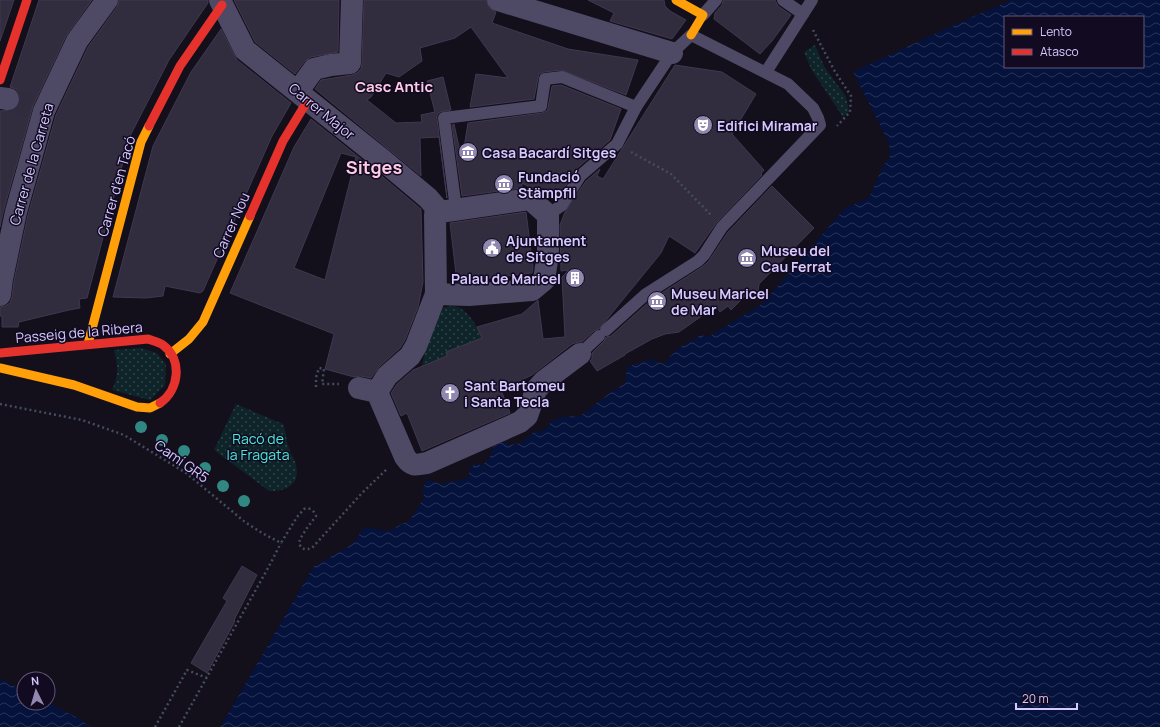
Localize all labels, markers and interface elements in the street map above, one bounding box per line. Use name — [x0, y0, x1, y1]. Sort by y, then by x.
legend — [1004, 16, 1144, 68]
text: Lento — [1040, 23, 1072, 40]
text: Atasco — [1040, 43, 1079, 60]
district label: Casc Antic — [355, 76, 433, 97]
street label: Carrer Major — [285, 78, 359, 144]
street label: Carrer de la Carreta — [4, 101, 58, 227]
theatre icon: Edifici Miramar — [692, 114, 714, 136]
place label: Edifici Miramar — [717, 116, 818, 135]
street label: Carrer d'en Tacó — [93, 133, 139, 239]
museum icon: Casa Bacardí Sitges — [457, 141, 479, 163]
place label: Casa Bacardí Sitges — [482, 143, 617, 162]
district label: Sitges — [346, 155, 402, 179]
place label: Fundació Stämpfli — [518, 167, 580, 202]
museum icon: Fundació Stämpfli — [493, 173, 515, 195]
street label: Carrer Nou — [208, 189, 254, 261]
place label: Ajuntament de Sitges — [506, 231, 587, 266]
public building icon: Ajuntament de Sitges — [481, 237, 503, 259]
place label: Museu del Cau Ferrat — [761, 241, 832, 276]
museum icon: Museu del Cau Ferrat — [736, 247, 758, 269]
building icon: Palau de Maricel — [564, 267, 586, 289]
place label: Palau de Maricel — [451, 269, 561, 288]
place label: Museu Maricel de Mar — [671, 284, 769, 319]
museum icon: Museu Maricel de Mar — [646, 290, 668, 312]
street label: Passeig de la Ribera — [15, 317, 143, 347]
place label: Sant Bartomeu i Santa Tecla — [464, 376, 565, 411]
church icon: Sant Bartomeu i Santa Tecla — [439, 382, 461, 404]
park label: Racó de la Fragata — [227, 429, 289, 464]
street label: Camí GR5 — [151, 435, 213, 487]
north arrow — [16, 671, 56, 711]
text: N — [30, 673, 40, 688]
scale bar — [1016, 685, 1077, 711]
text: 20 m — [1022, 690, 1049, 707]

